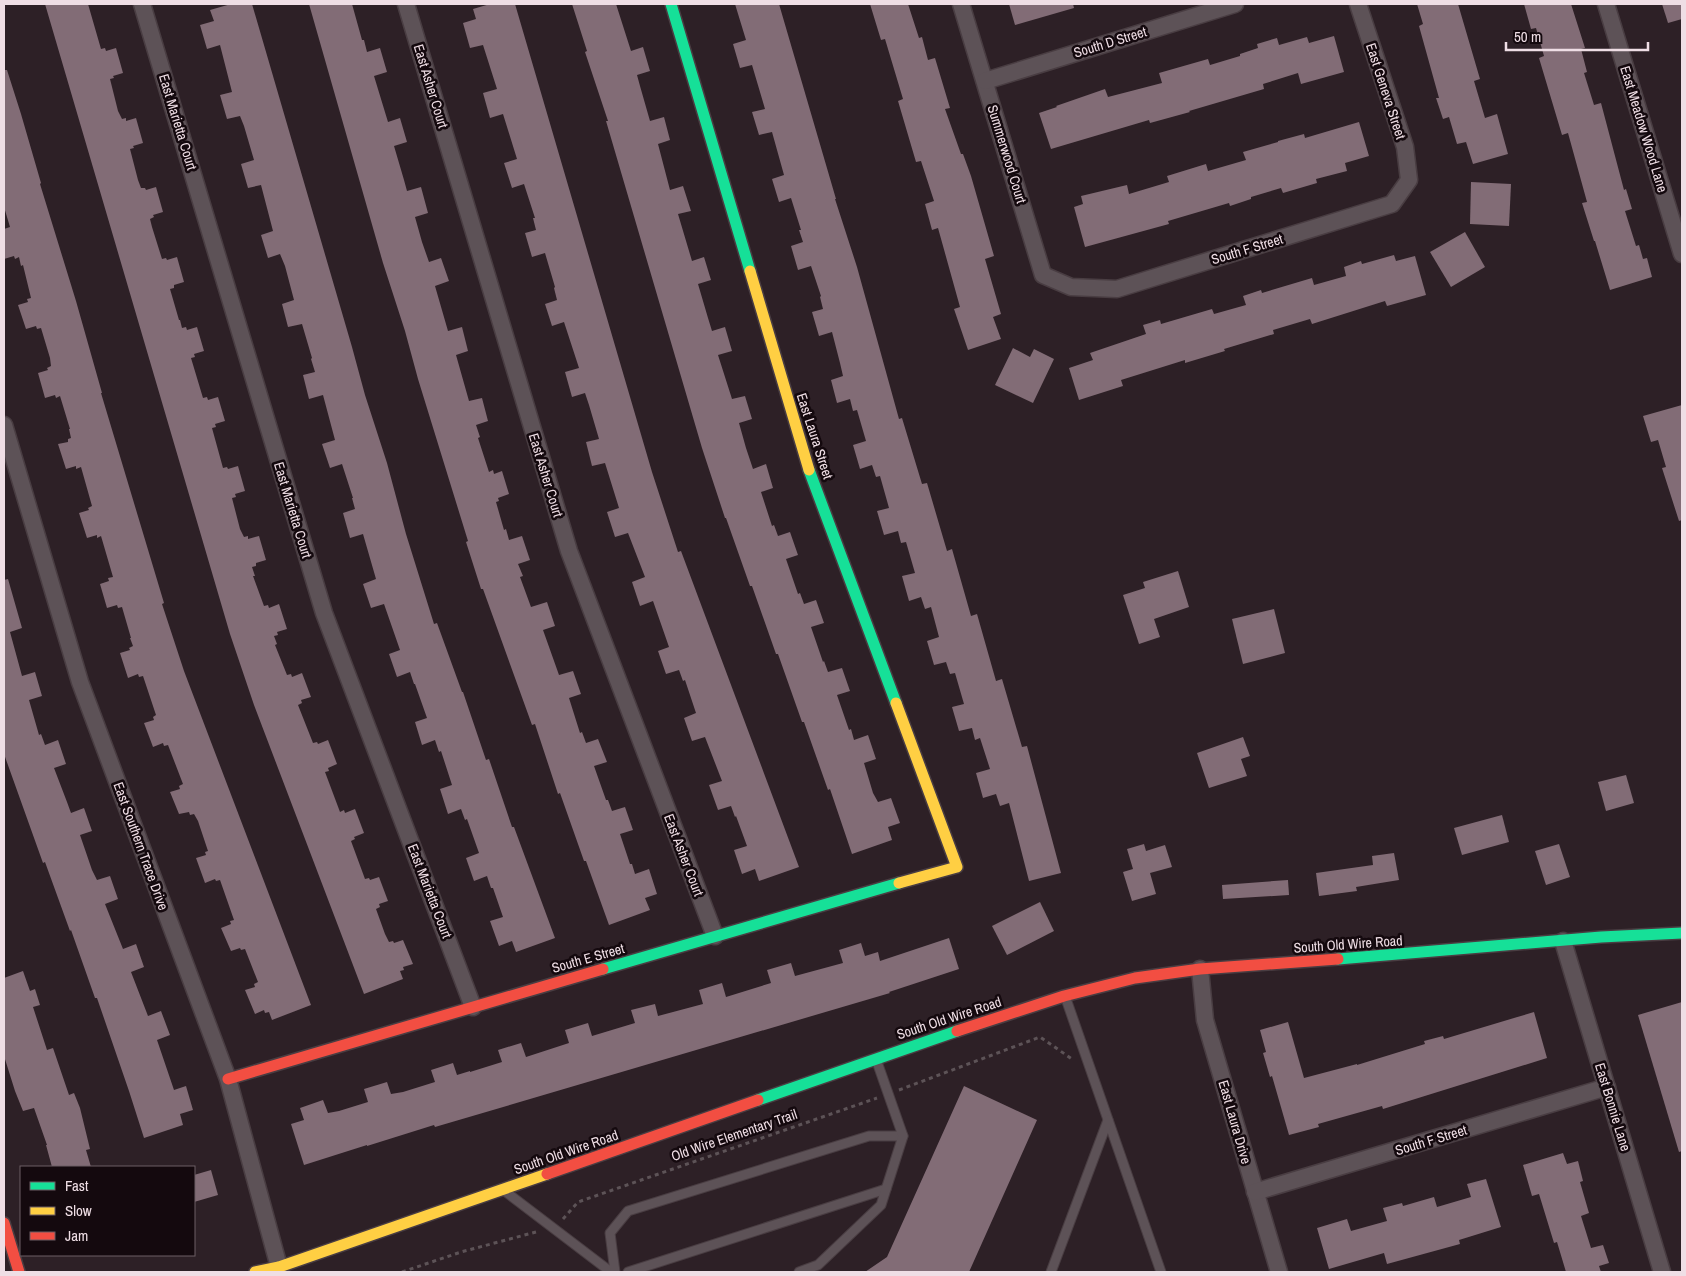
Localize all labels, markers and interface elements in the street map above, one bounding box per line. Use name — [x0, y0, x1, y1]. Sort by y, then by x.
scale bar — [1506, 20, 1648, 52]
street label: South D Street — [1071, 22, 1149, 62]
text: 50 m — [1514, 26, 1541, 47]
street label: East Geneva Street — [1362, 41, 1410, 141]
street label: East Asher Court — [410, 42, 452, 130]
street label: East Meadow Wood Lane — [1616, 64, 1672, 194]
street label: East Marietta Court — [155, 72, 201, 172]
street label: Summerwood Court — [983, 103, 1031, 205]
street label: South F Street — [1209, 230, 1285, 268]
street label: East Laura Street — [793, 391, 837, 481]
street label: East Asher Court — [525, 431, 567, 519]
street label: East Marietta Court — [270, 460, 316, 560]
street label: East Southern Trace Drive — [109, 779, 173, 913]
street label: East Asher Court — [660, 811, 708, 899]
street label: East Marietta Court — [404, 841, 456, 941]
street label: South Old Wire Road — [1293, 931, 1403, 957]
street label: South E Street — [550, 939, 626, 977]
street label: South Old Wire Road — [894, 993, 1004, 1043]
street label: East Bonnie Lane — [1591, 1061, 1635, 1153]
street label: East Laura Drive — [1214, 1078, 1256, 1166]
street label: Old Wire Elementary Trail — [669, 1105, 799, 1165]
street label: South F Street — [1393, 1121, 1469, 1159]
street label: South Old Wire Road — [511, 1126, 621, 1178]
legend — [20, 1166, 195, 1256]
text: Fast — [65, 1175, 89, 1196]
text: Slow — [65, 1200, 92, 1221]
text: Jam — [65, 1225, 88, 1246]

